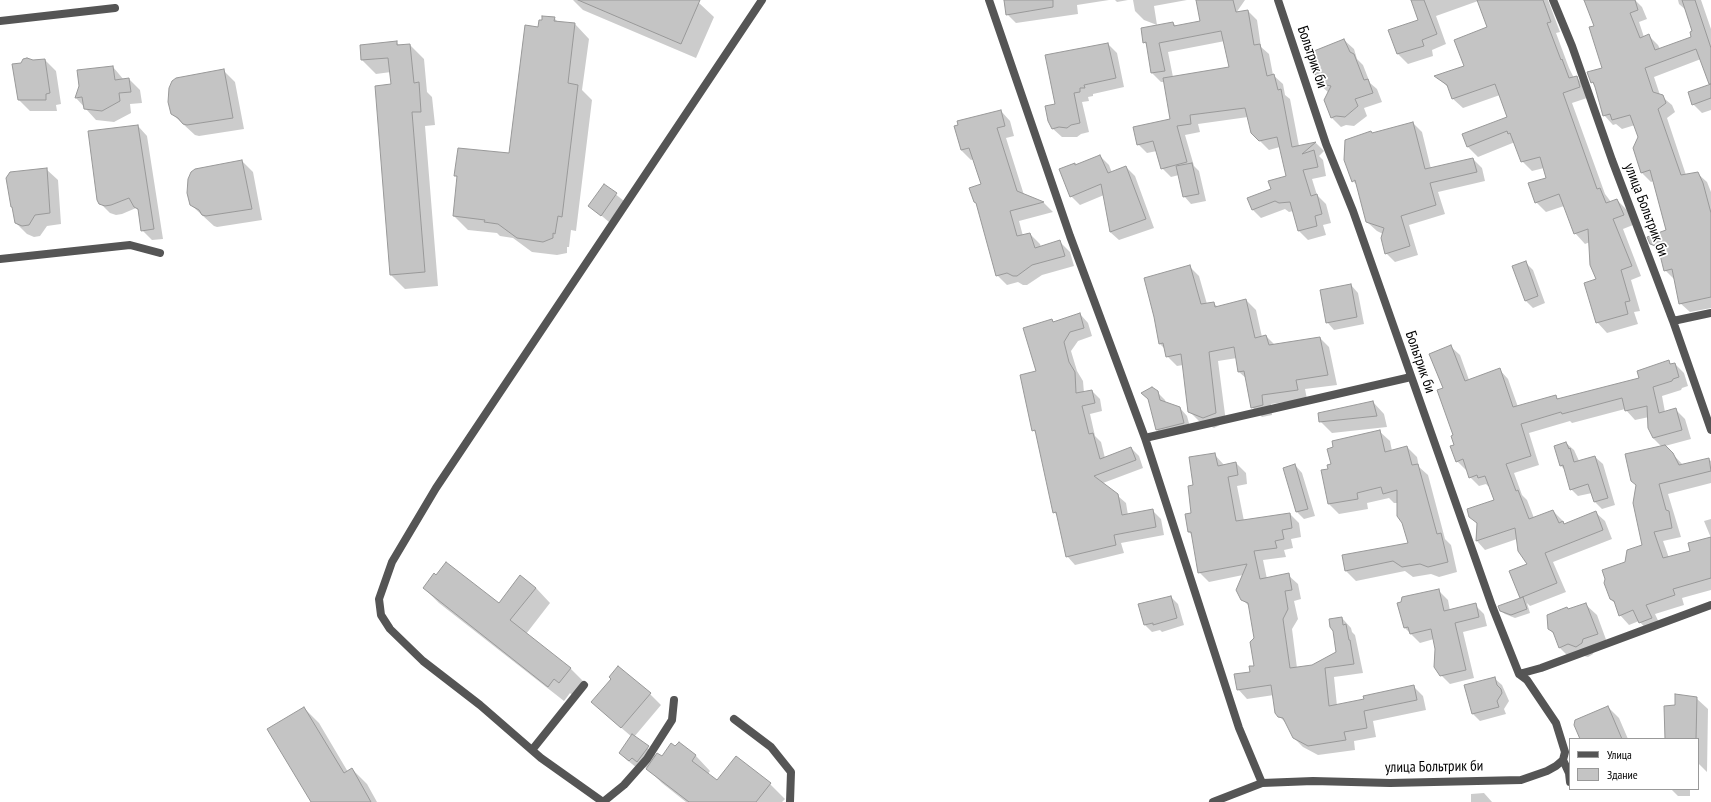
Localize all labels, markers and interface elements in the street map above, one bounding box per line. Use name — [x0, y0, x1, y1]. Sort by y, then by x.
street label: Больтрик би — [1293, 24, 1331, 90]
street label: улица Больтрик би — [1620, 161, 1672, 259]
street label: Больтрик би — [1401, 329, 1439, 395]
legend — [1569, 738, 1699, 790]
text: Улица — [1607, 747, 1632, 762]
street label: улица Больтрик би — [1385, 757, 1483, 777]
text: Здание — [1607, 767, 1638, 782]

